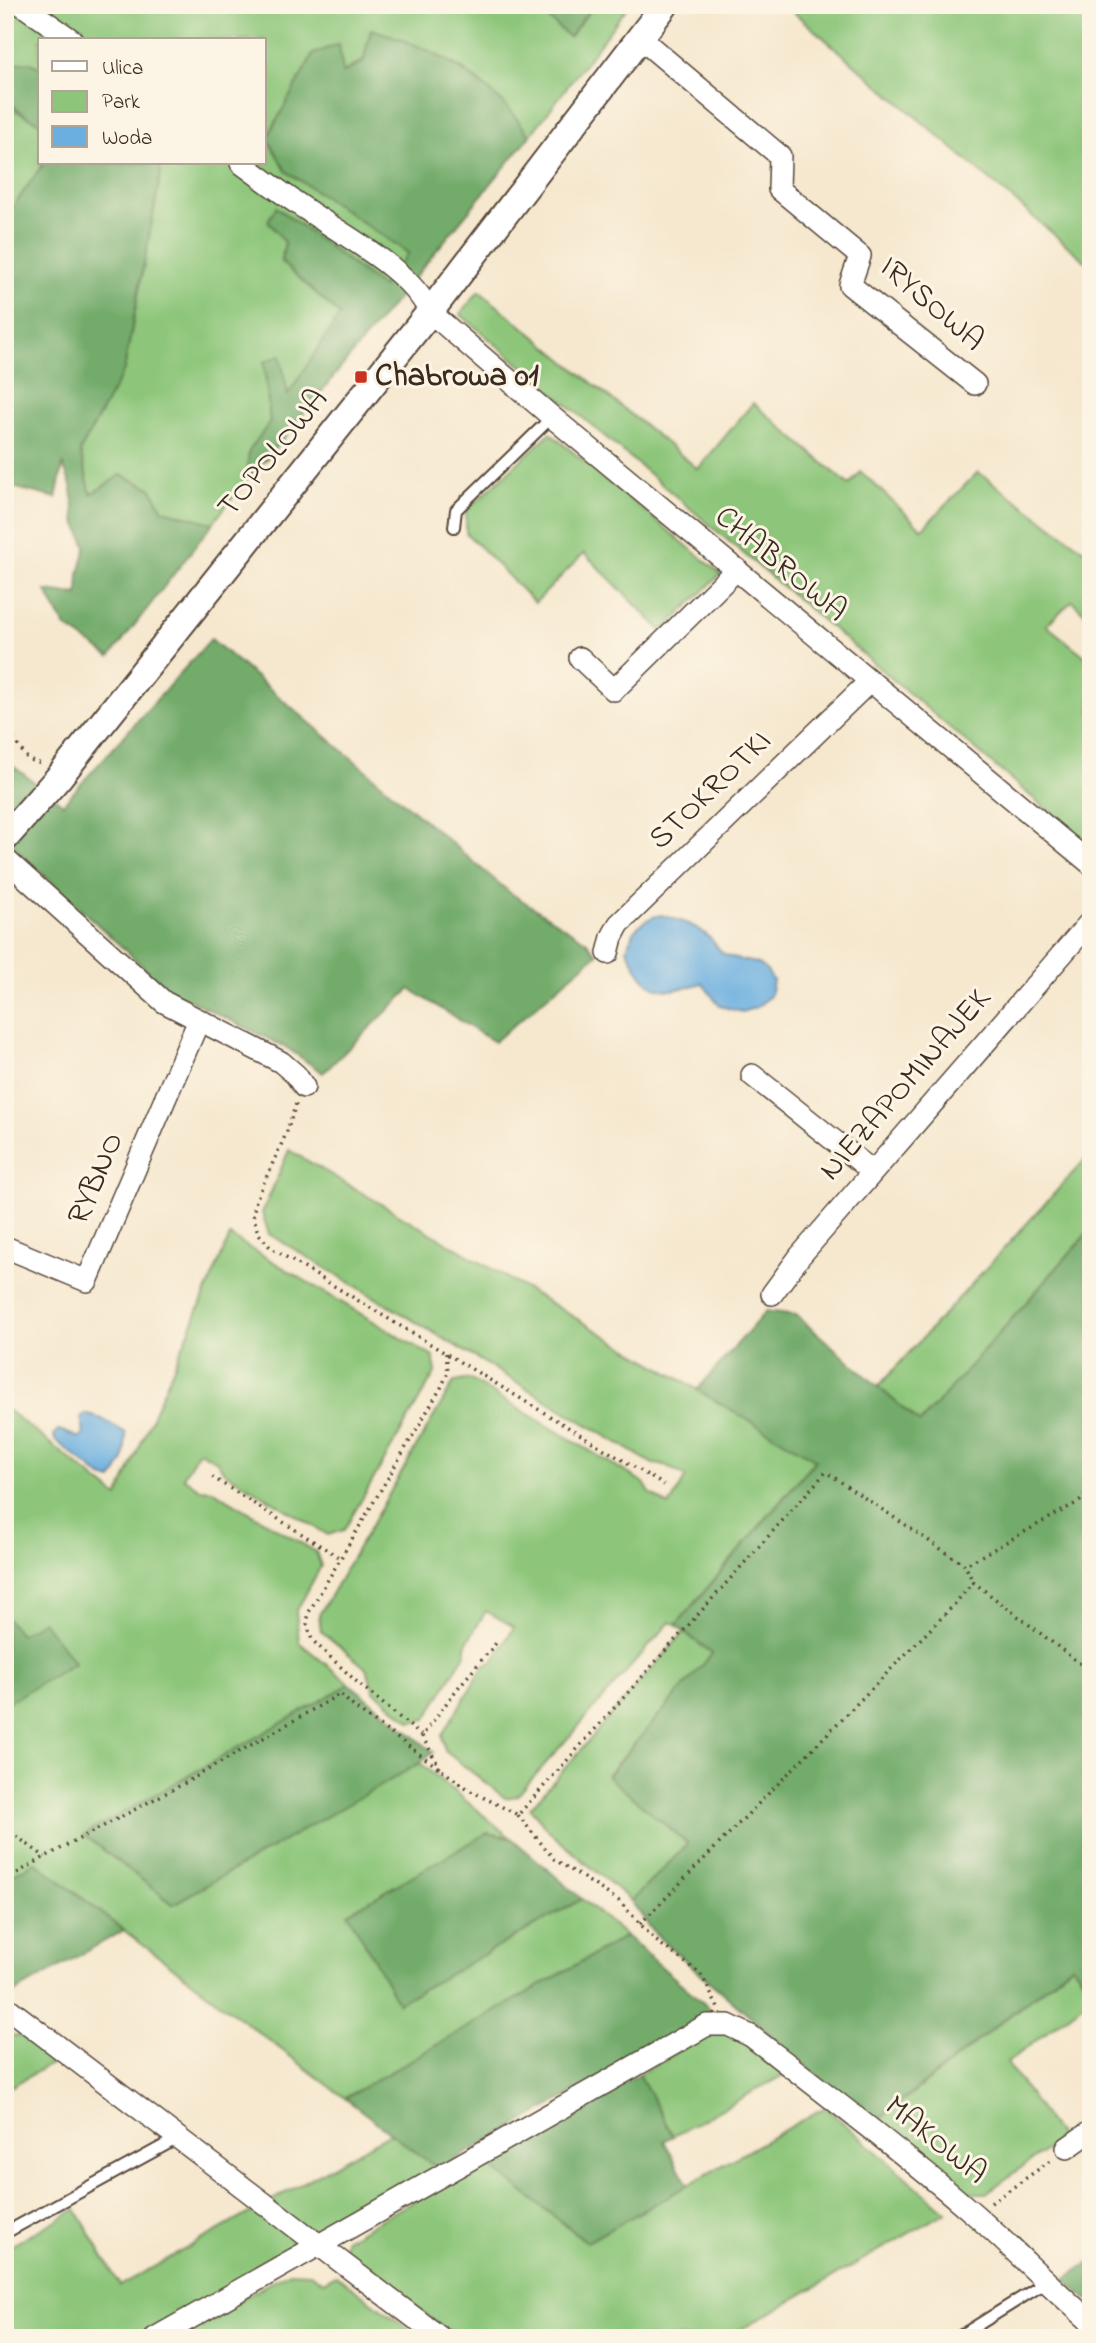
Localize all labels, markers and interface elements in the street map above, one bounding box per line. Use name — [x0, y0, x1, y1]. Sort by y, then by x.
legend — [38, 38, 266, 164]
text: Ulica — [102, 54, 143, 84]
text: Park — [102, 88, 141, 118]
text: Woda — [102, 124, 152, 154]
street label: IRYSOWA — [868, 246, 994, 364]
place label: Chabrowa 01 — [375, 354, 539, 401]
marker: Chabrowa 01 — [353, 369, 369, 385]
street label: TOPOLOWA — [207, 379, 341, 529]
street label: CHABROWA — [703, 495, 857, 635]
street label: STOKROTKI — [639, 720, 783, 862]
street label: NIEZAPOMINAJEK — [809, 978, 1004, 1192]
street label: RYBNO — [57, 1125, 137, 1233]
street label: MAKOWA — [874, 2085, 996, 2197]

